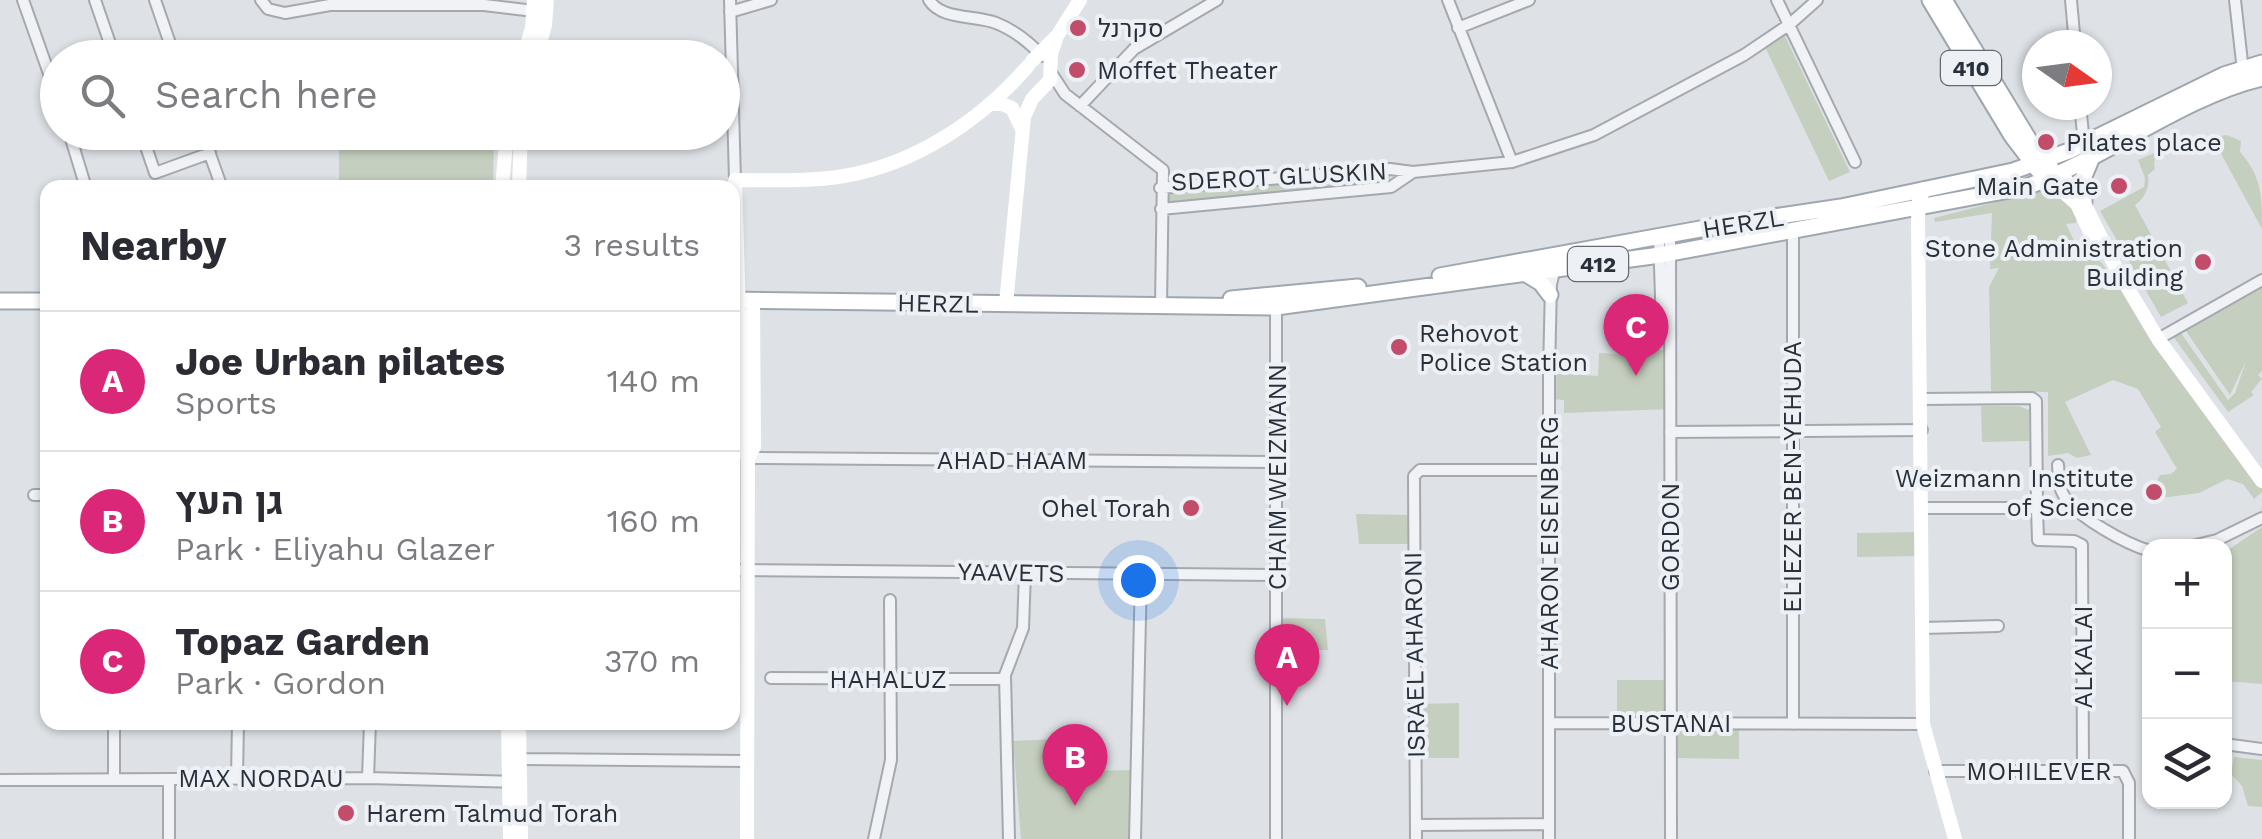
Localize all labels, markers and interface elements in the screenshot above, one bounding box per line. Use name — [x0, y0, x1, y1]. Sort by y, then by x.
place label: סקרנל — [1098, 14, 1164, 43]
marker: סקרנל — [1067, 17, 1089, 39]
north arrow — [2022, 30, 2112, 120]
search box — [40, 40, 740, 150]
road number: 410 — [1941, 51, 2001, 85]
place label: Moffet Theater — [1097, 56, 1278, 85]
marker: Moffet Theater — [1066, 59, 1088, 81]
icon: search — [75, 68, 130, 123]
text: Search here — [155, 73, 378, 117]
place label: Pilates place — [2066, 128, 2222, 157]
marker: Pilates place — [2035, 131, 2057, 153]
street label: SDEROT GLUSKIN — [1170, 156, 1388, 197]
place label: Main Gate — [1976, 172, 2099, 201]
marker: Main Gate — [2108, 175, 2130, 197]
street label: HERZL — [1700, 203, 1786, 244]
text: Nearby — [80, 221, 227, 270]
text: 3 results — [563, 226, 700, 264]
place label: Stone Administration Building — [1925, 234, 2184, 292]
road number: 412 — [1568, 247, 1628, 281]
marker: Stone Administration Building — [2192, 251, 2214, 273]
street label: HERZL — [897, 288, 979, 319]
pin: C — [1604, 294, 1668, 376]
place label: Rehovot Police Station — [1419, 319, 1588, 377]
marker: Rehovot Police Station — [1388, 336, 1410, 358]
text: Joe Urban pilates — [175, 340, 505, 384]
street label: ELIEZER BEN-YEHUDA — [1778, 341, 1807, 613]
text: A — [102, 362, 123, 400]
text: 140 m — [607, 362, 700, 400]
street label: CHAIM WEIZMANN — [1263, 364, 1292, 590]
text: Sports — [175, 384, 277, 422]
street label: AHARON EISENBERG — [1535, 416, 1564, 670]
street label: AHAD HAAM — [937, 446, 1087, 475]
place label: Weizmann Institute of Science — [1895, 464, 2134, 522]
text: גן העץ — [175, 479, 284, 523]
marker: Weizmann Institute of Science — [2143, 481, 2165, 503]
street label: GORDON — [1656, 483, 1685, 591]
place label: Ohel Torah — [1041, 494, 1171, 523]
marker: Ohel Torah — [1180, 497, 1202, 519]
text: B — [102, 502, 123, 540]
text: 160 m — [607, 502, 700, 540]
text: Park · Eliyahu Glazer — [175, 530, 495, 568]
map controls — [2142, 539, 2232, 809]
button: + — [2142, 539, 2232, 629]
street label: ISRAEL AHARONI — [1398, 551, 1431, 759]
your location — [1113, 555, 1164, 606]
street label: YAAVETS — [957, 557, 1065, 588]
street label: ALKALAI — [2069, 605, 2098, 709]
text: Topaz Garden — [175, 620, 430, 664]
pin: A — [1254, 624, 1320, 706]
button: − — [2142, 629, 2232, 719]
text: C — [102, 642, 123, 680]
text: 370 m — [604, 642, 700, 680]
text: Park · Gordon — [175, 664, 386, 702]
street label: HAHALUZ — [829, 665, 947, 694]
street label: BUSTANAI — [1611, 709, 1731, 738]
button: layers — [2142, 719, 2232, 809]
pin: B — [1042, 724, 1108, 806]
street label: MOHILEVER — [1966, 757, 2112, 786]
street label: MAX NORDAU — [178, 764, 344, 793]
place label: Harem Talmud Torah — [366, 799, 618, 828]
marker: Harem Talmud Torah — [335, 802, 357, 824]

